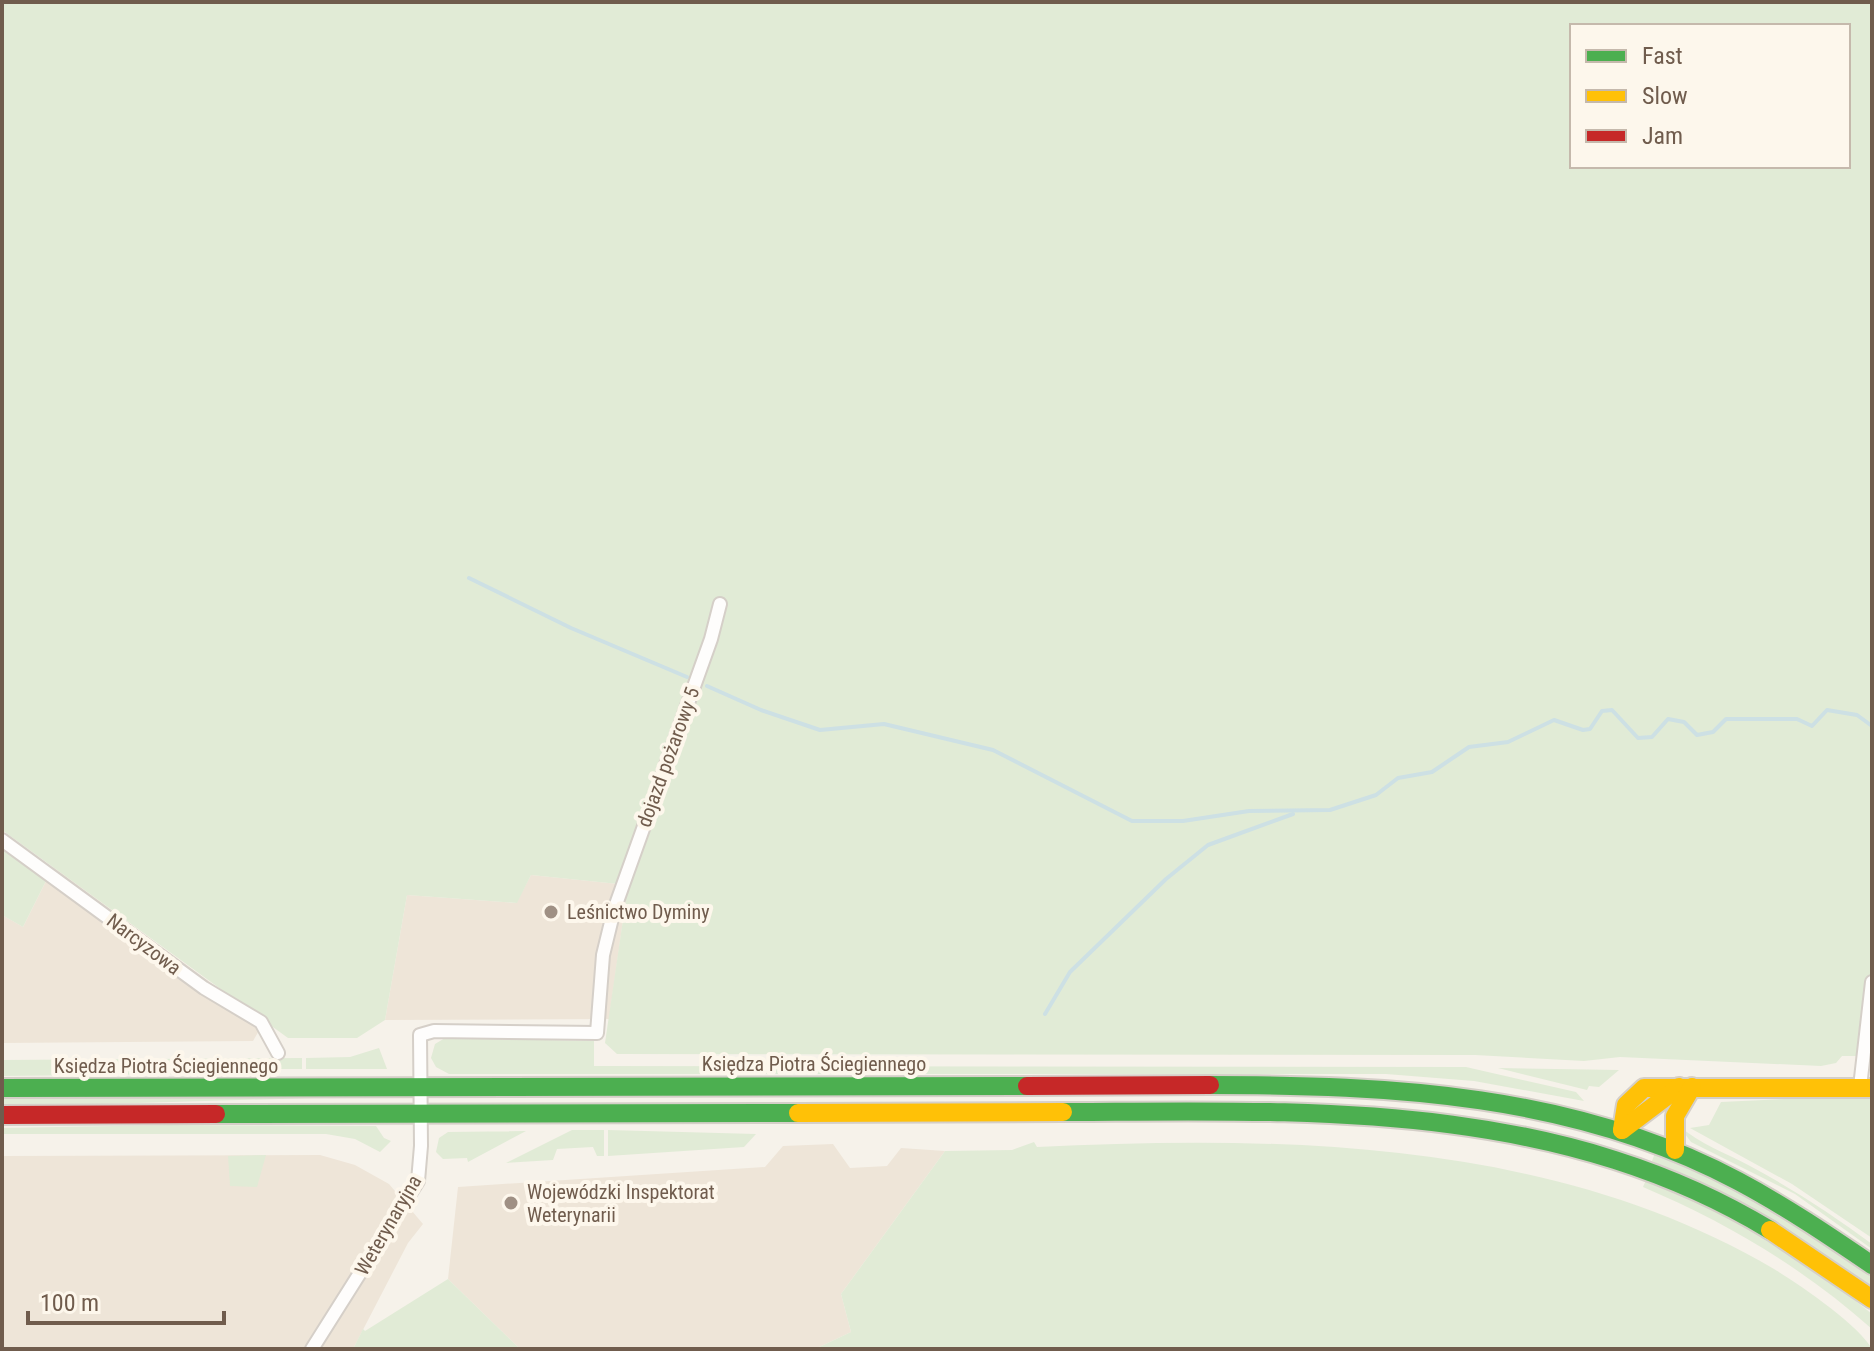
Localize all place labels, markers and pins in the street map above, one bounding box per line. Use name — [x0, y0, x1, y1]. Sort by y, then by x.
place label: Leśnictwo Dyminy — [567, 900, 709, 924]
marker: Leśnictwo Dyminy — [542, 903, 560, 921]
place label: Wojewódzki Inspektorat Weterynarii — [527, 1180, 715, 1227]
marker: Wojewódzki Inspektorat Weterynarii — [502, 1194, 520, 1212]

